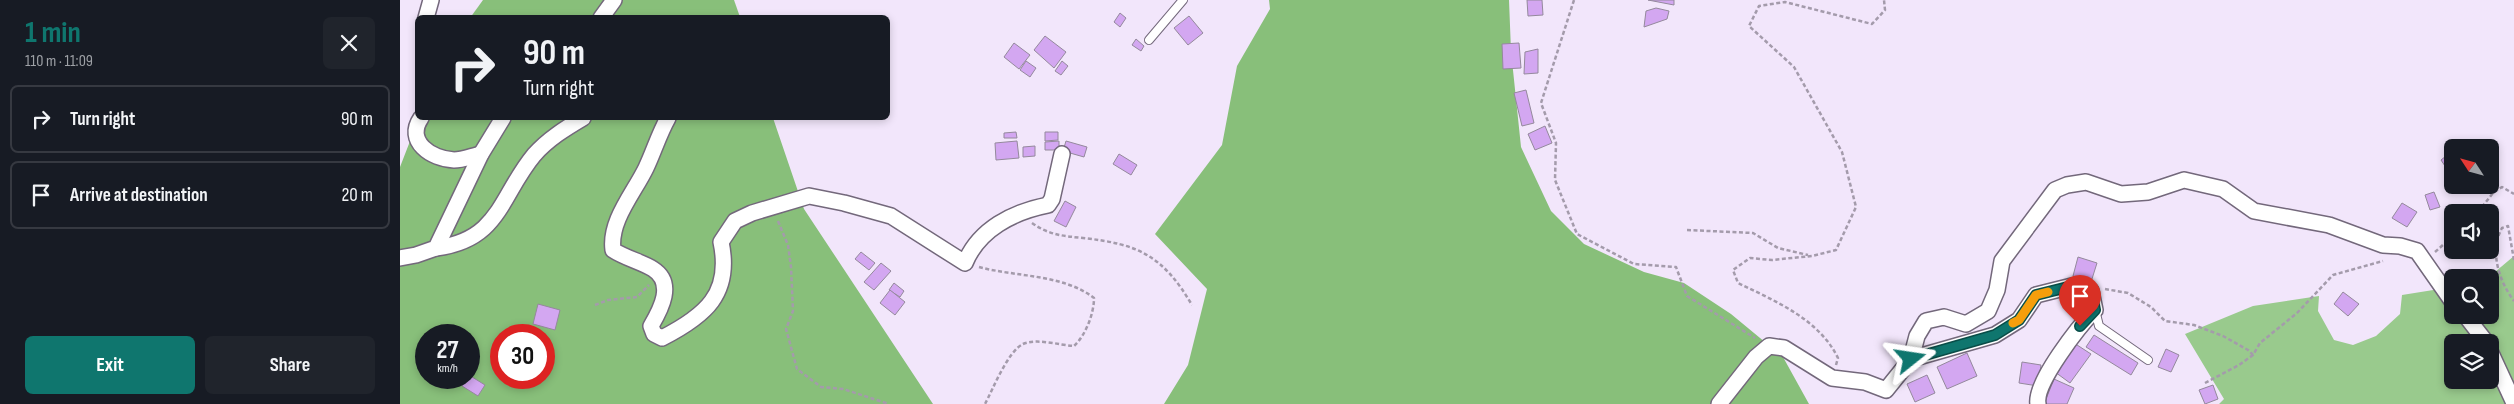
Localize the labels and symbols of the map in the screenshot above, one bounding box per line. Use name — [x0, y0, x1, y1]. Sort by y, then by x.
north arrow — [2444, 139, 2499, 194]
pin — [2059, 275, 2101, 326]
speed limit sign: 30 — [490, 324, 555, 389]
position arrow — [1884, 332, 1936, 384]

